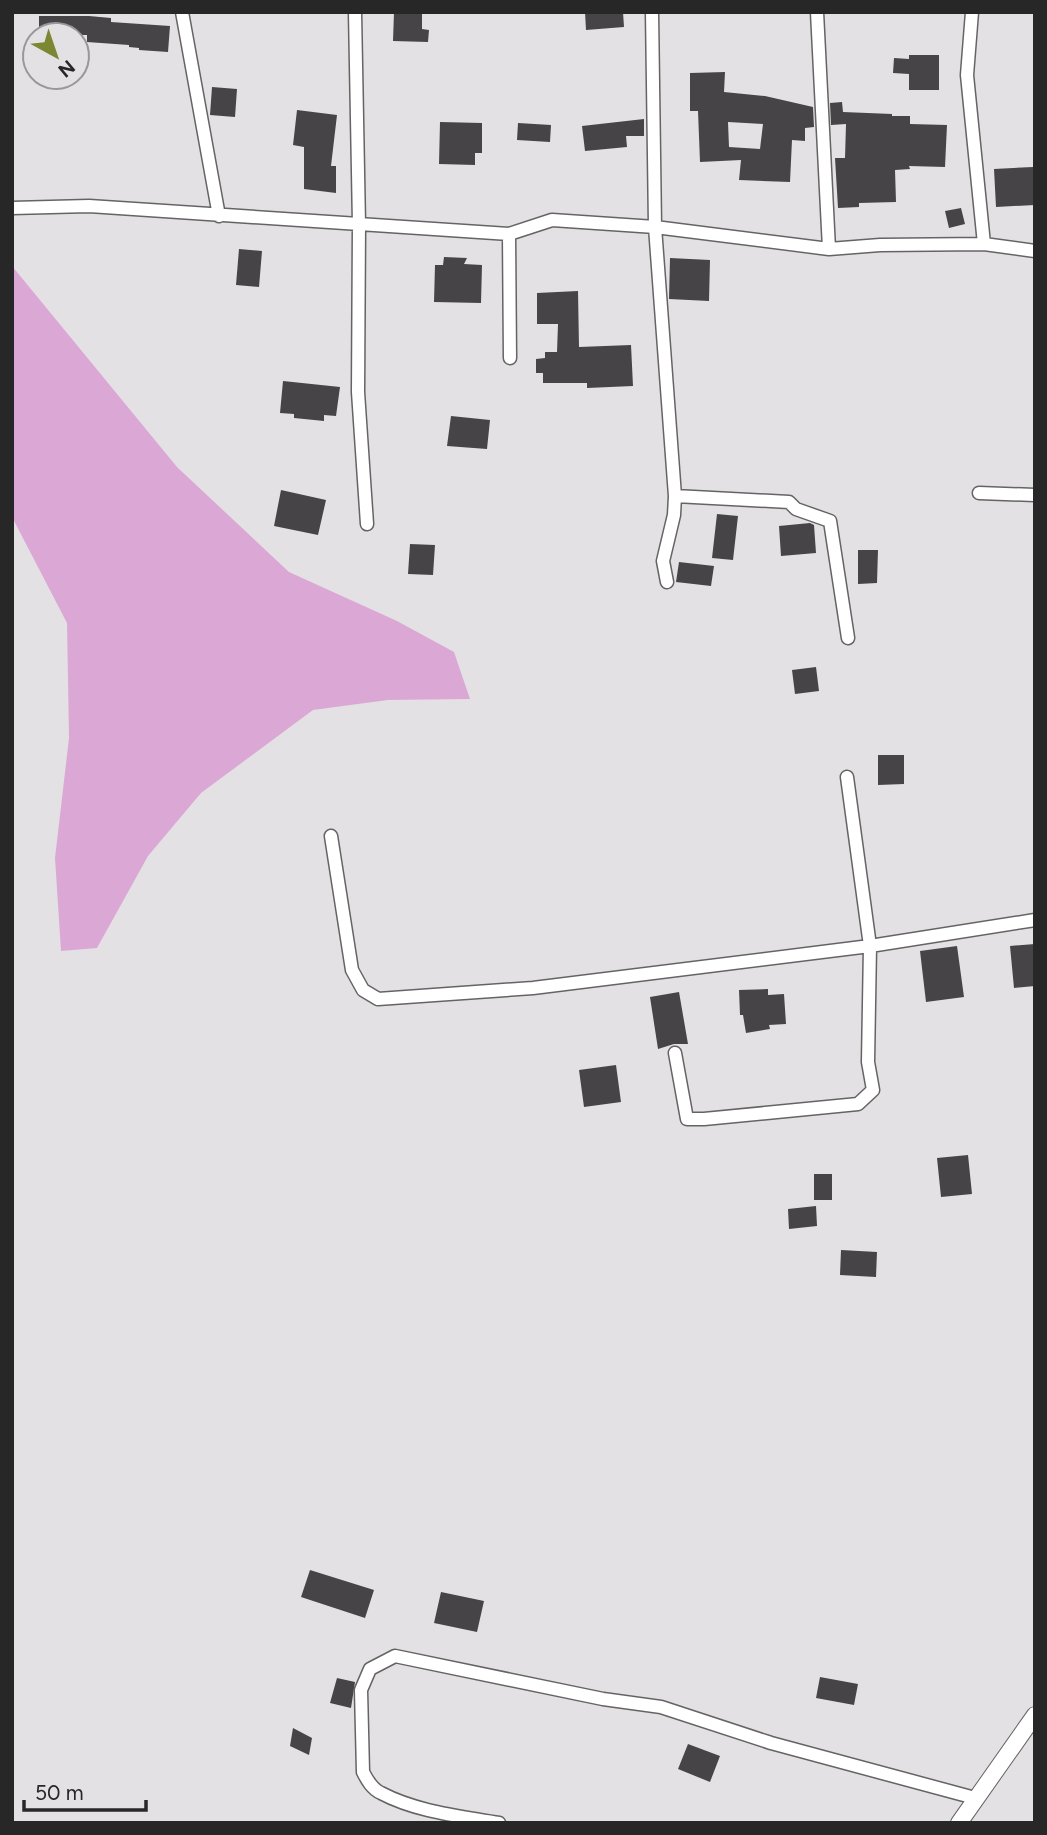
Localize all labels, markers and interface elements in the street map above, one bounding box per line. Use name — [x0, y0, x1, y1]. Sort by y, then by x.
north arrow — [21, 21, 91, 91]
text: N — [54, 55, 80, 82]
scale bar — [24, 1769, 147, 1813]
text: 50 m — [35, 1780, 84, 1805]

